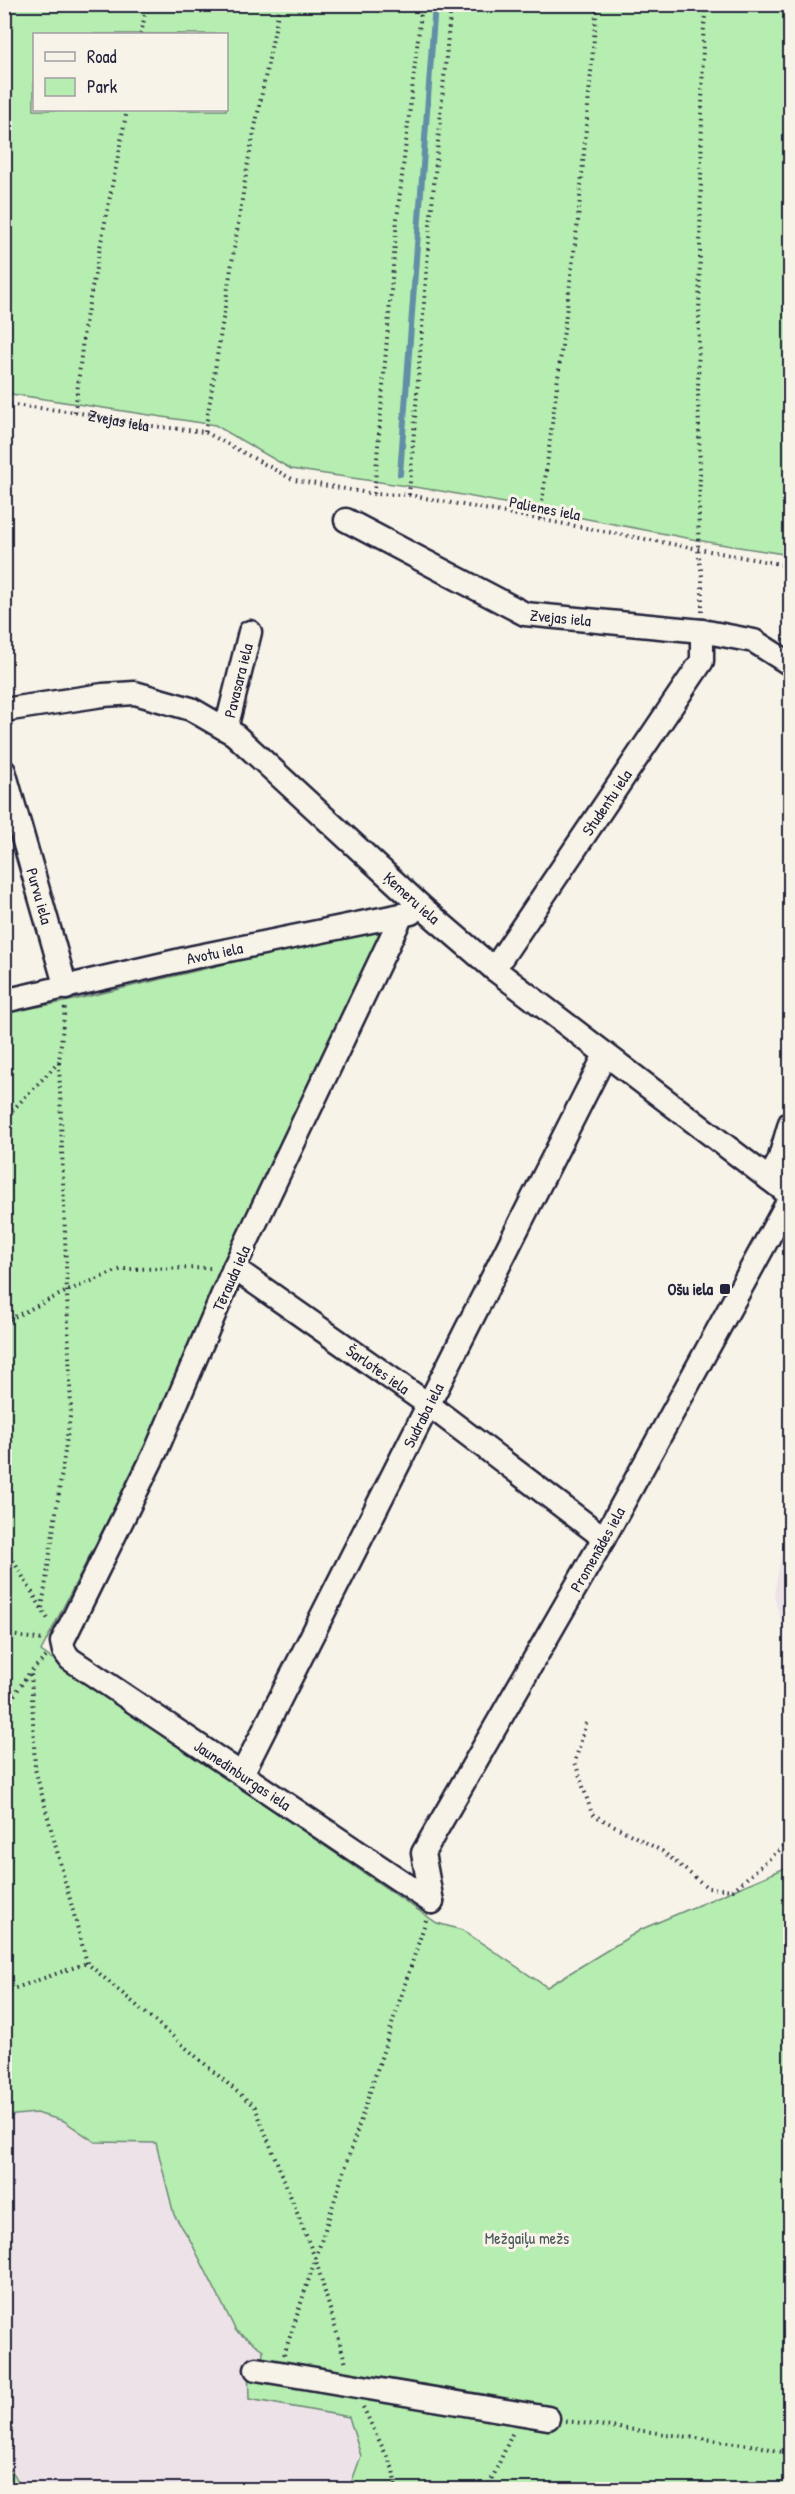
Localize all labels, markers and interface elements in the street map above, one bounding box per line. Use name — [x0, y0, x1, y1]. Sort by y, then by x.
legend — [33, 33, 228, 111]
text: Road — [87, 44, 117, 69]
text: Park — [87, 74, 118, 99]
street label: Zvejas iela — [87, 404, 150, 436]
street label: Palienes iela — [508, 490, 582, 526]
street label: Zvejas iela — [529, 604, 592, 631]
street label: Pavasara iela — [218, 641, 258, 720]
street label: Studentu iela — [576, 765, 637, 840]
street label: Purvu iela — [21, 865, 58, 927]
street label: Ķemeru iela — [379, 866, 445, 929]
street label: Avotu iela — [184, 936, 245, 969]
street label: Tērauda iela — [207, 1242, 255, 1314]
place label: Ošu iela — [667, 1278, 714, 1300]
marker: Ošu iela — [718, 1282, 732, 1296]
street label: Šarlotes iela — [342, 1339, 414, 1399]
street label: Sudraba iela — [398, 1379, 449, 1451]
street label: Promenādes iela — [564, 1503, 630, 1596]
street label: Jaunedinburgas iela — [190, 1735, 295, 1815]
park label: Mežgaiļu mežs — [485, 2227, 569, 2249]

